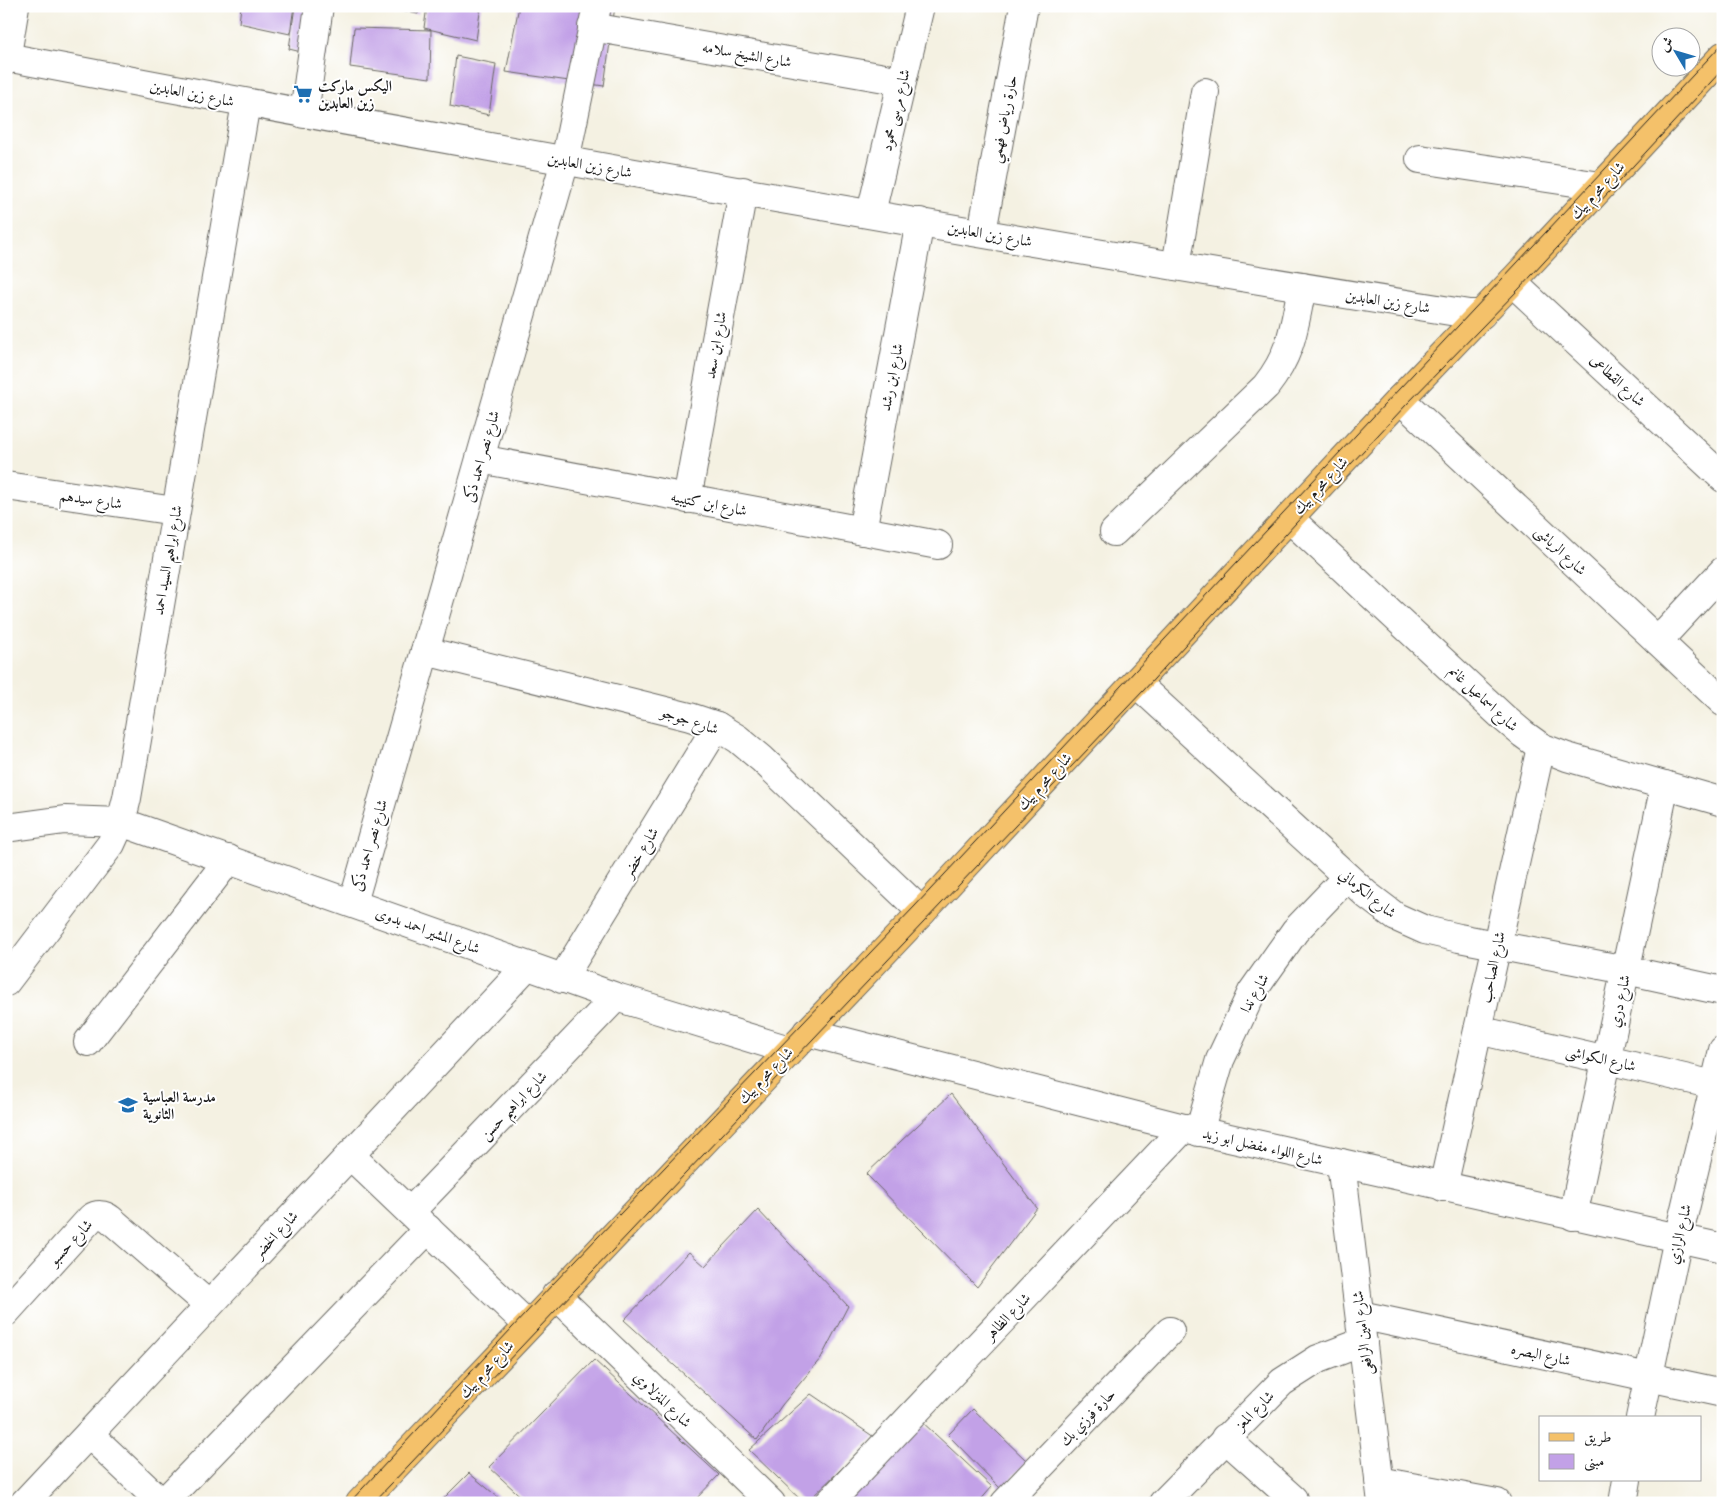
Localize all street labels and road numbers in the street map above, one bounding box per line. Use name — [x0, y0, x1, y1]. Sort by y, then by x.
street label: شارع الشيخ سلامه — [700, 36, 793, 76]
street label: شارع مرسى محمود — [875, 67, 918, 154]
street label: حارة رياض فهمي — [984, 73, 1026, 165]
street label: شارع زين العابدين — [147, 75, 236, 114]
street label: شارع زين العابدين — [545, 147, 634, 186]
street label: شارع محرم بيك — [1565, 156, 1631, 226]
street label: شارع زين العابدين — [945, 216, 1034, 255]
street label: شارع زين العابدين — [1344, 284, 1432, 321]
street label: شارع ابن سعد — [699, 310, 734, 381]
street label: شارع ابن رشد — [874, 341, 911, 413]
street label: شارع القطاعى — [1584, 349, 1650, 413]
street label: شارع نصر احمد ذكى — [458, 408, 507, 505]
street label: شارع محرم بيك — [1288, 451, 1354, 521]
street label: شارع سيدهم — [58, 484, 124, 518]
street label: شارع ابن كتيبيه — [668, 485, 749, 524]
street label: شارع ابراهيم السيد احمد — [147, 503, 192, 617]
street label: شارع الرياشى — [1528, 520, 1592, 582]
street label: شارع اسماعيل غانم — [1442, 660, 1524, 738]
street label: شارع جوجو — [656, 700, 721, 742]
street label: شارع محرم بيك — [1012, 747, 1078, 817]
street label: شارع نصر احمد ذكى — [346, 797, 395, 894]
street label: شارع خضر — [616, 823, 666, 884]
street label: شارع الكرماني — [1333, 863, 1401, 925]
street label: شارع المشير احمد بدوى — [372, 901, 483, 961]
street label: شارع الصاحب — [1474, 929, 1513, 1005]
street label: شارع ندا — [1234, 969, 1276, 1018]
street label: شارع دري — [1603, 973, 1638, 1030]
street label: شارع الكواشى — [1563, 1040, 1638, 1079]
street label: شارع محرم بيك — [732, 1042, 800, 1110]
street label: شارع ابراهيم حسن — [475, 1066, 555, 1148]
street label: شارع اللواء مفضل ابو زيد — [1200, 1122, 1325, 1173]
street label: شارع الرازي — [1662, 1202, 1699, 1267]
street label: شارع الخضر — [246, 1206, 305, 1266]
street label: شارع حسبو — [42, 1214, 99, 1273]
street label: شارع الظاهر — [978, 1288, 1037, 1348]
street label: شارع امين الرافعى — [1346, 1289, 1381, 1376]
street label: شارع محرم بيك — [454, 1335, 520, 1405]
street label: شارع البصره — [1509, 1337, 1573, 1373]
street label: شارع المنزلاوي — [627, 1366, 697, 1434]
street label: حارة فوزي بك — [1054, 1383, 1121, 1452]
street label: شارع المعز — [1228, 1385, 1281, 1438]

